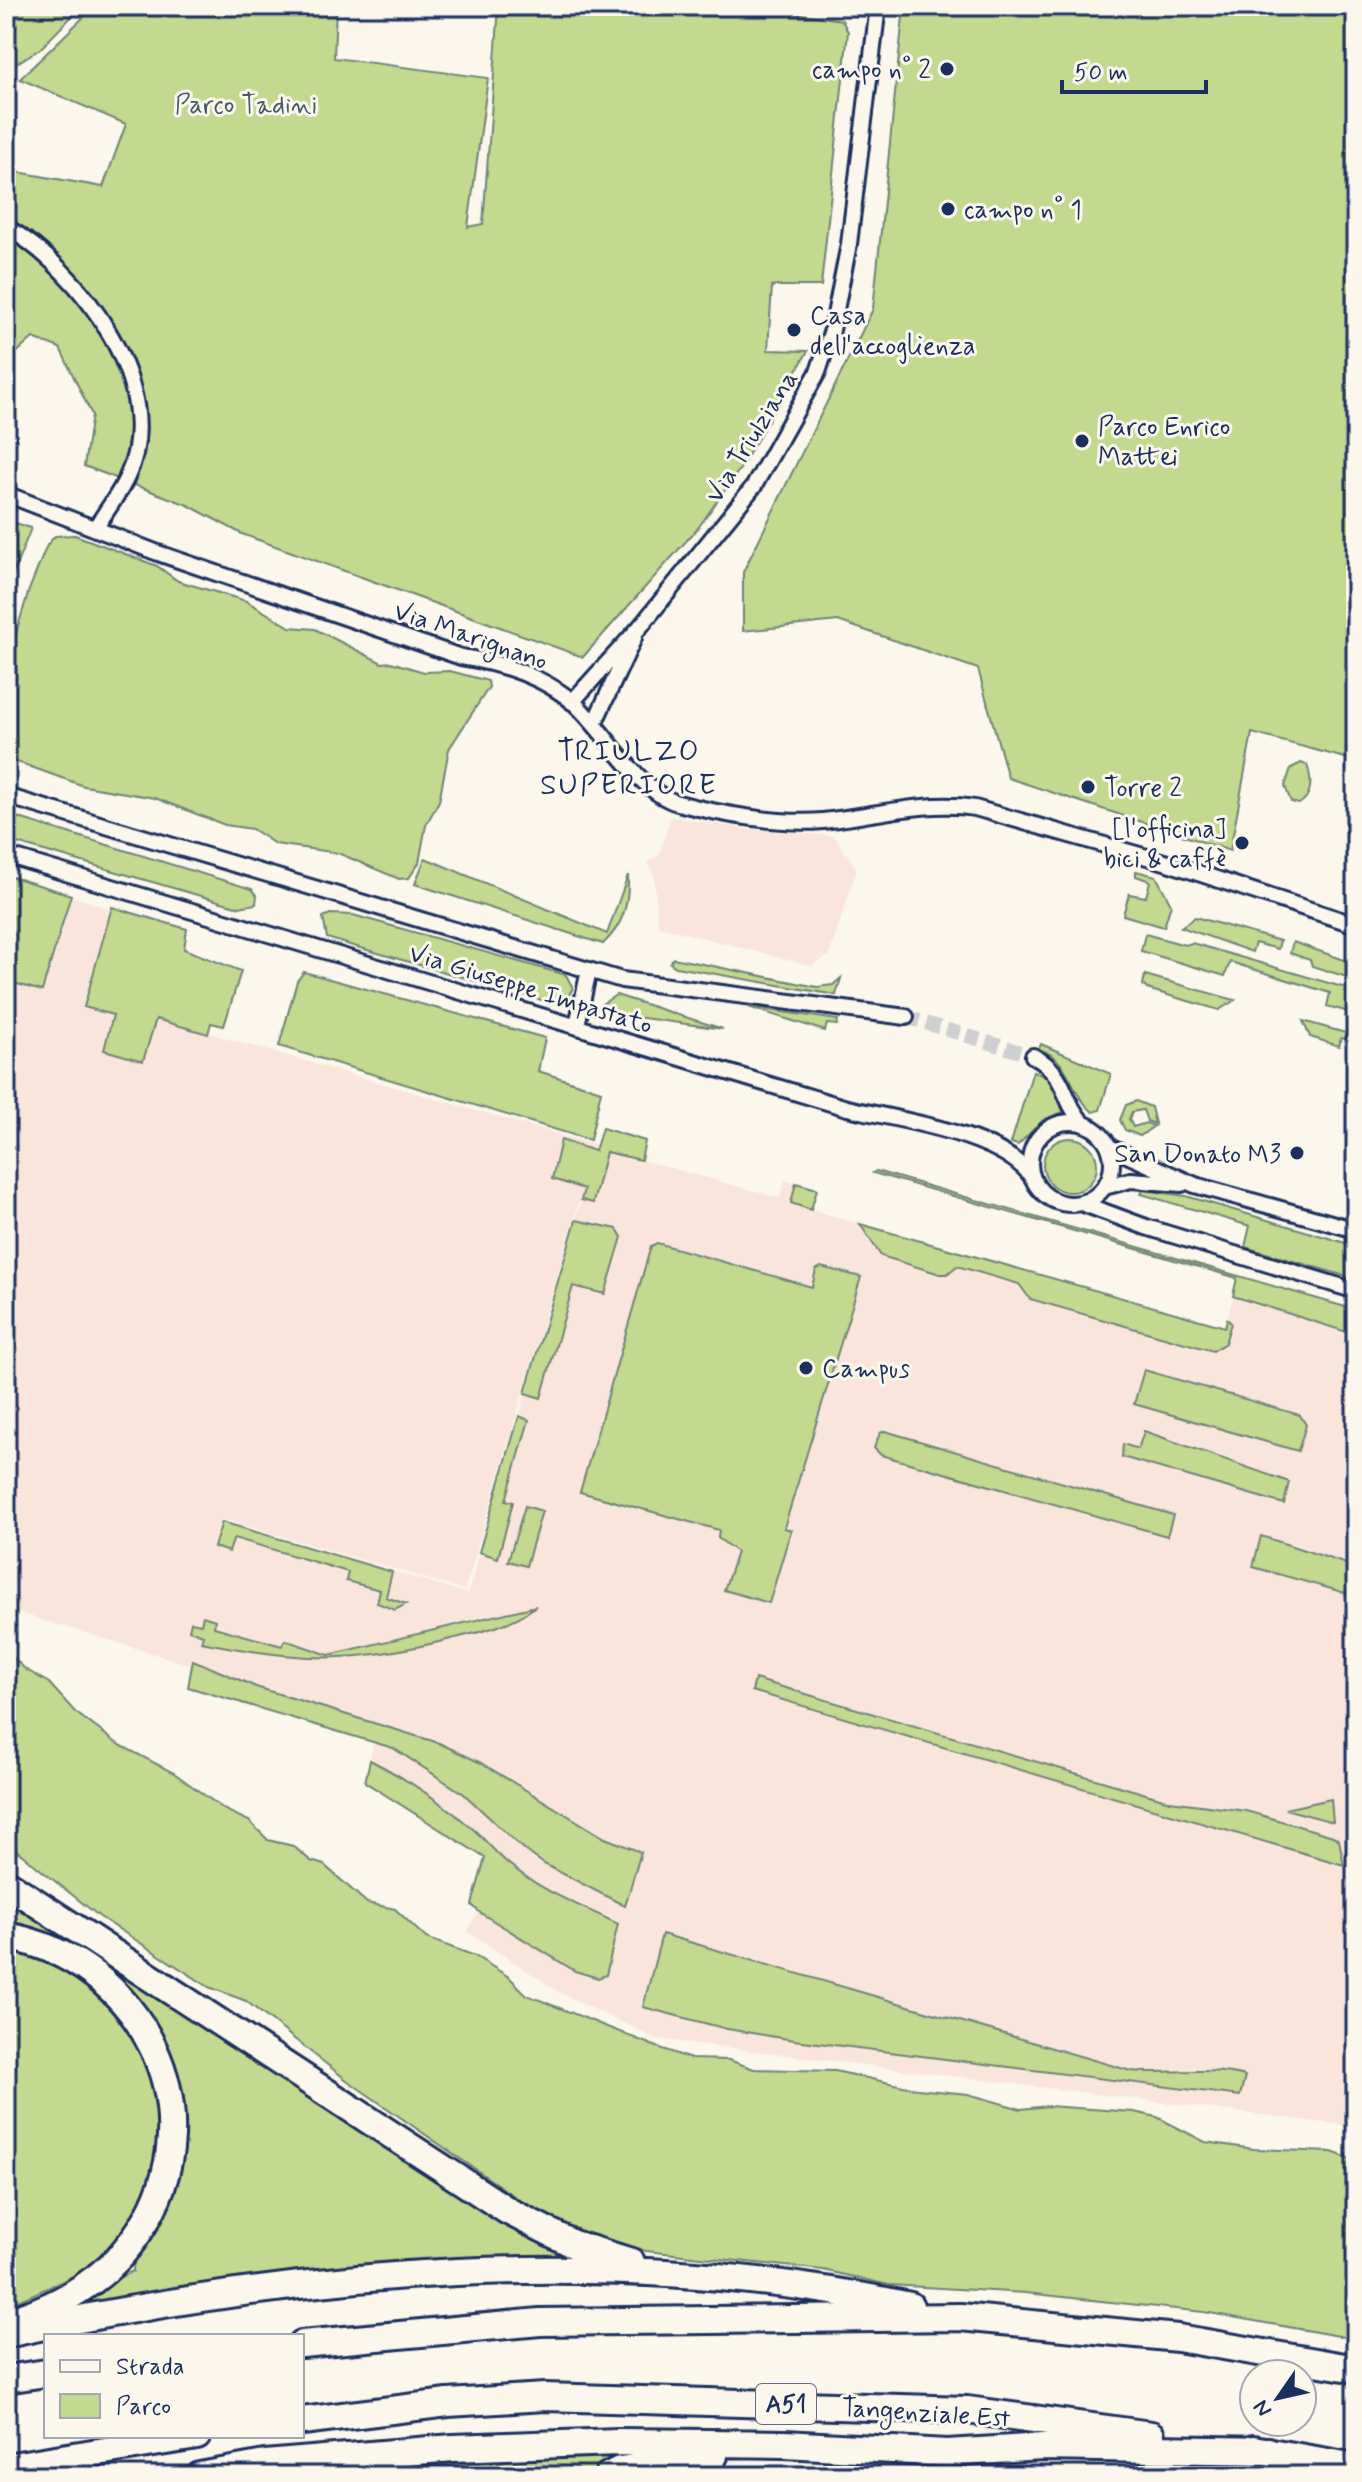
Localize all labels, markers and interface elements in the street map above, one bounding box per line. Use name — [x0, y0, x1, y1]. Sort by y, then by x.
scale bar — [1062, 44, 1206, 94]
place label: campo n° 2 — [812, 54, 931, 88]
text: 50 m — [1074, 58, 1128, 89]
marker: campo n° 2 — [938, 60, 956, 78]
park label: Parco Tadini — [175, 89, 317, 123]
place label: campo n° 1 — [964, 194, 1082, 228]
marker: campo n° 1 — [939, 200, 957, 218]
place label: Casa dell'accoglienza — [810, 300, 975, 364]
marker: Casa dell'accoglienza — [785, 321, 803, 339]
street label: Via Triulziana — [699, 364, 807, 510]
place label: Parco Enrico Mattei — [1098, 411, 1230, 475]
marker: Parco Enrico Mattei — [1073, 432, 1091, 450]
street label: Via Marignano — [388, 595, 552, 681]
district label: TRIULZO SUPERIORE — [540, 732, 718, 805]
place label: Torre 2 — [1104, 772, 1182, 806]
marker: Torre 2 — [1079, 778, 1097, 796]
place label: [l'officina] bici & caffè — [1103, 813, 1226, 877]
marker: [l'officina] bici & caffè — [1233, 834, 1251, 852]
street label: Via Giuseppe Impastato — [404, 937, 656, 1043]
place label: San Donato M3 — [1114, 1138, 1281, 1172]
marker: San Donato M3 — [1288, 1144, 1306, 1162]
place label: Campus — [822, 1353, 910, 1387]
marker: Campus — [797, 1359, 815, 1377]
legend — [44, 2334, 304, 2438]
text: Strada — [116, 2352, 185, 2383]
north arrow — [1238, 2358, 1318, 2438]
road number: A51 — [756, 2384, 816, 2424]
street label: Tangenziale Est — [840, 2391, 1011, 2439]
text: Parco — [116, 2392, 171, 2423]
text: N — [1247, 2394, 1279, 2422]

